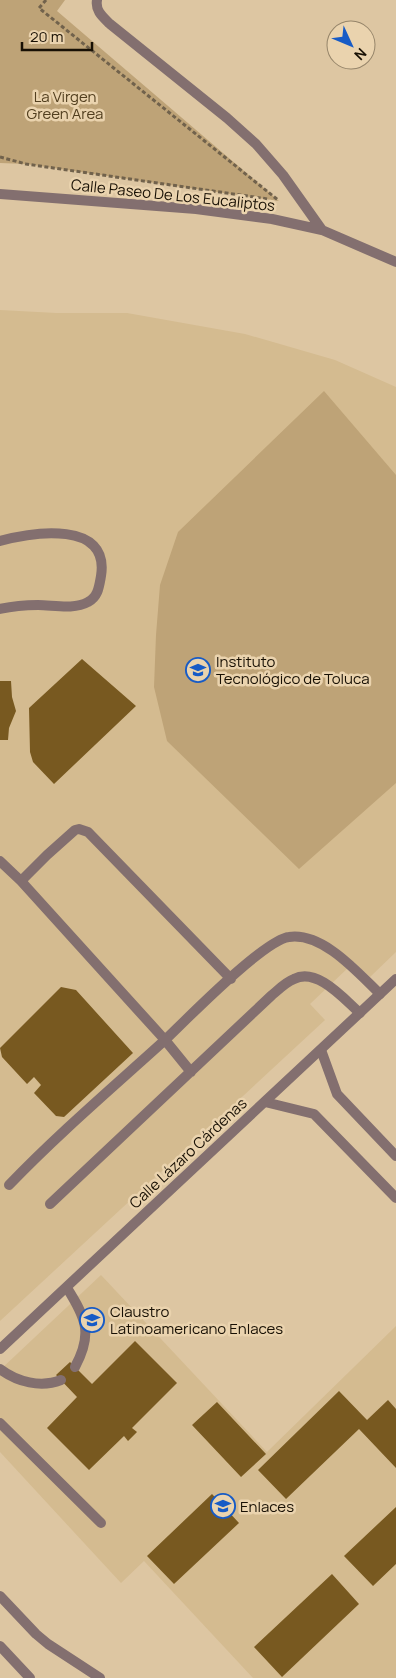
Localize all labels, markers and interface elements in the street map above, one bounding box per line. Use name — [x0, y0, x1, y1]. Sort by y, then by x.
scale bar — [22, 20, 92, 52]
north arrow — [326, 20, 376, 70]
text: 20 m — [30, 26, 63, 47]
text: N — [350, 44, 371, 65]
park label: La Virgen Green Area — [27, 86, 103, 124]
street label: Calle Paseo De Los Eucaliptos — [70, 174, 276, 216]
place label: Instituto Tecnológico de Toluca — [216, 651, 370, 689]
school or university icon: Instituto Tecnológico de Toluca — [185, 657, 211, 683]
street label: Calle Lázaro Cárdenas — [125, 1093, 251, 1213]
place label: Claustro Latinoamericano Enlaces — [110, 1301, 283, 1339]
school or university icon: Claustro Latinoamericano Enlaces — [79, 1307, 105, 1333]
school or university icon: Enlaces — [210, 1493, 236, 1519]
place label: Enlaces — [240, 1496, 294, 1517]

